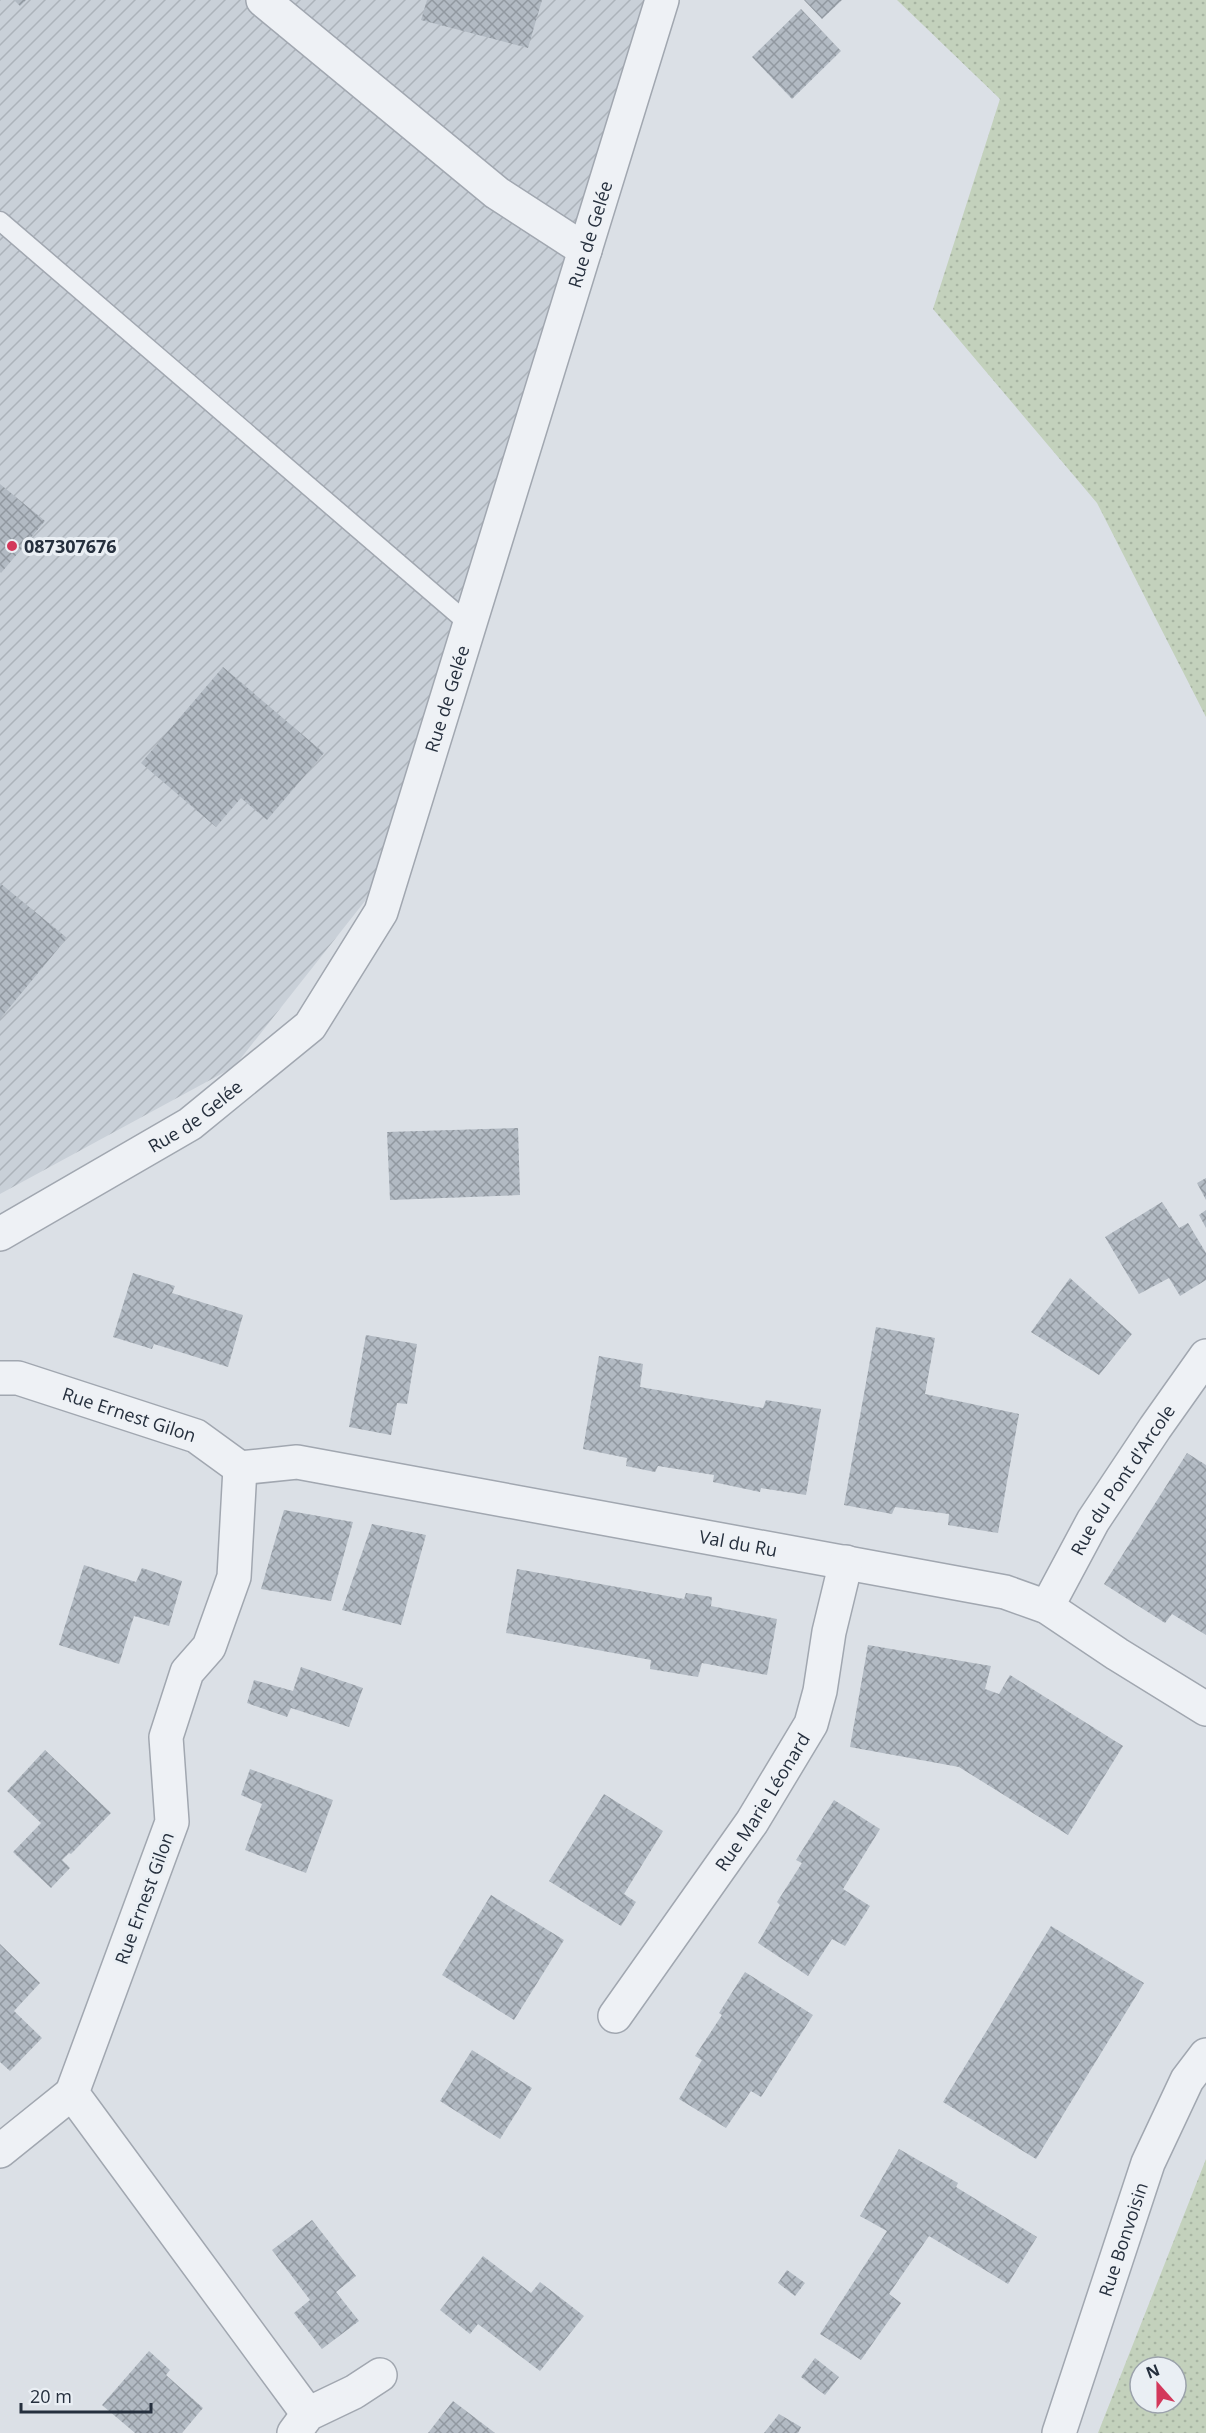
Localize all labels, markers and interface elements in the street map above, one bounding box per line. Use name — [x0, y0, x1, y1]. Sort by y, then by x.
street label: Rue de Gelée — [562, 178, 618, 291]
place label: 087307676 — [24, 534, 117, 558]
marker: 087307676 — [5, 539, 19, 553]
street label: Rue de Gelée — [419, 642, 474, 755]
street label: Rue de Gelée — [143, 1074, 247, 1158]
street label: Rue Ernest Gilon — [59, 1381, 199, 1447]
street label: Rue du Pont d'Arcole — [1065, 1400, 1180, 1559]
street label: Val du Ru — [697, 1524, 779, 1562]
street label: Rue Marie Léonard — [709, 1728, 815, 1876]
street label: Rue Ernest Gilon — [109, 1829, 179, 1967]
street label: Rue Bonvoisin — [1093, 2179, 1153, 2300]
north arrow — [1128, 2355, 1188, 2415]
text: N — [1143, 2358, 1163, 2384]
scale bar — [21, 2376, 152, 2414]
text: 20 m — [30, 2384, 72, 2408]

